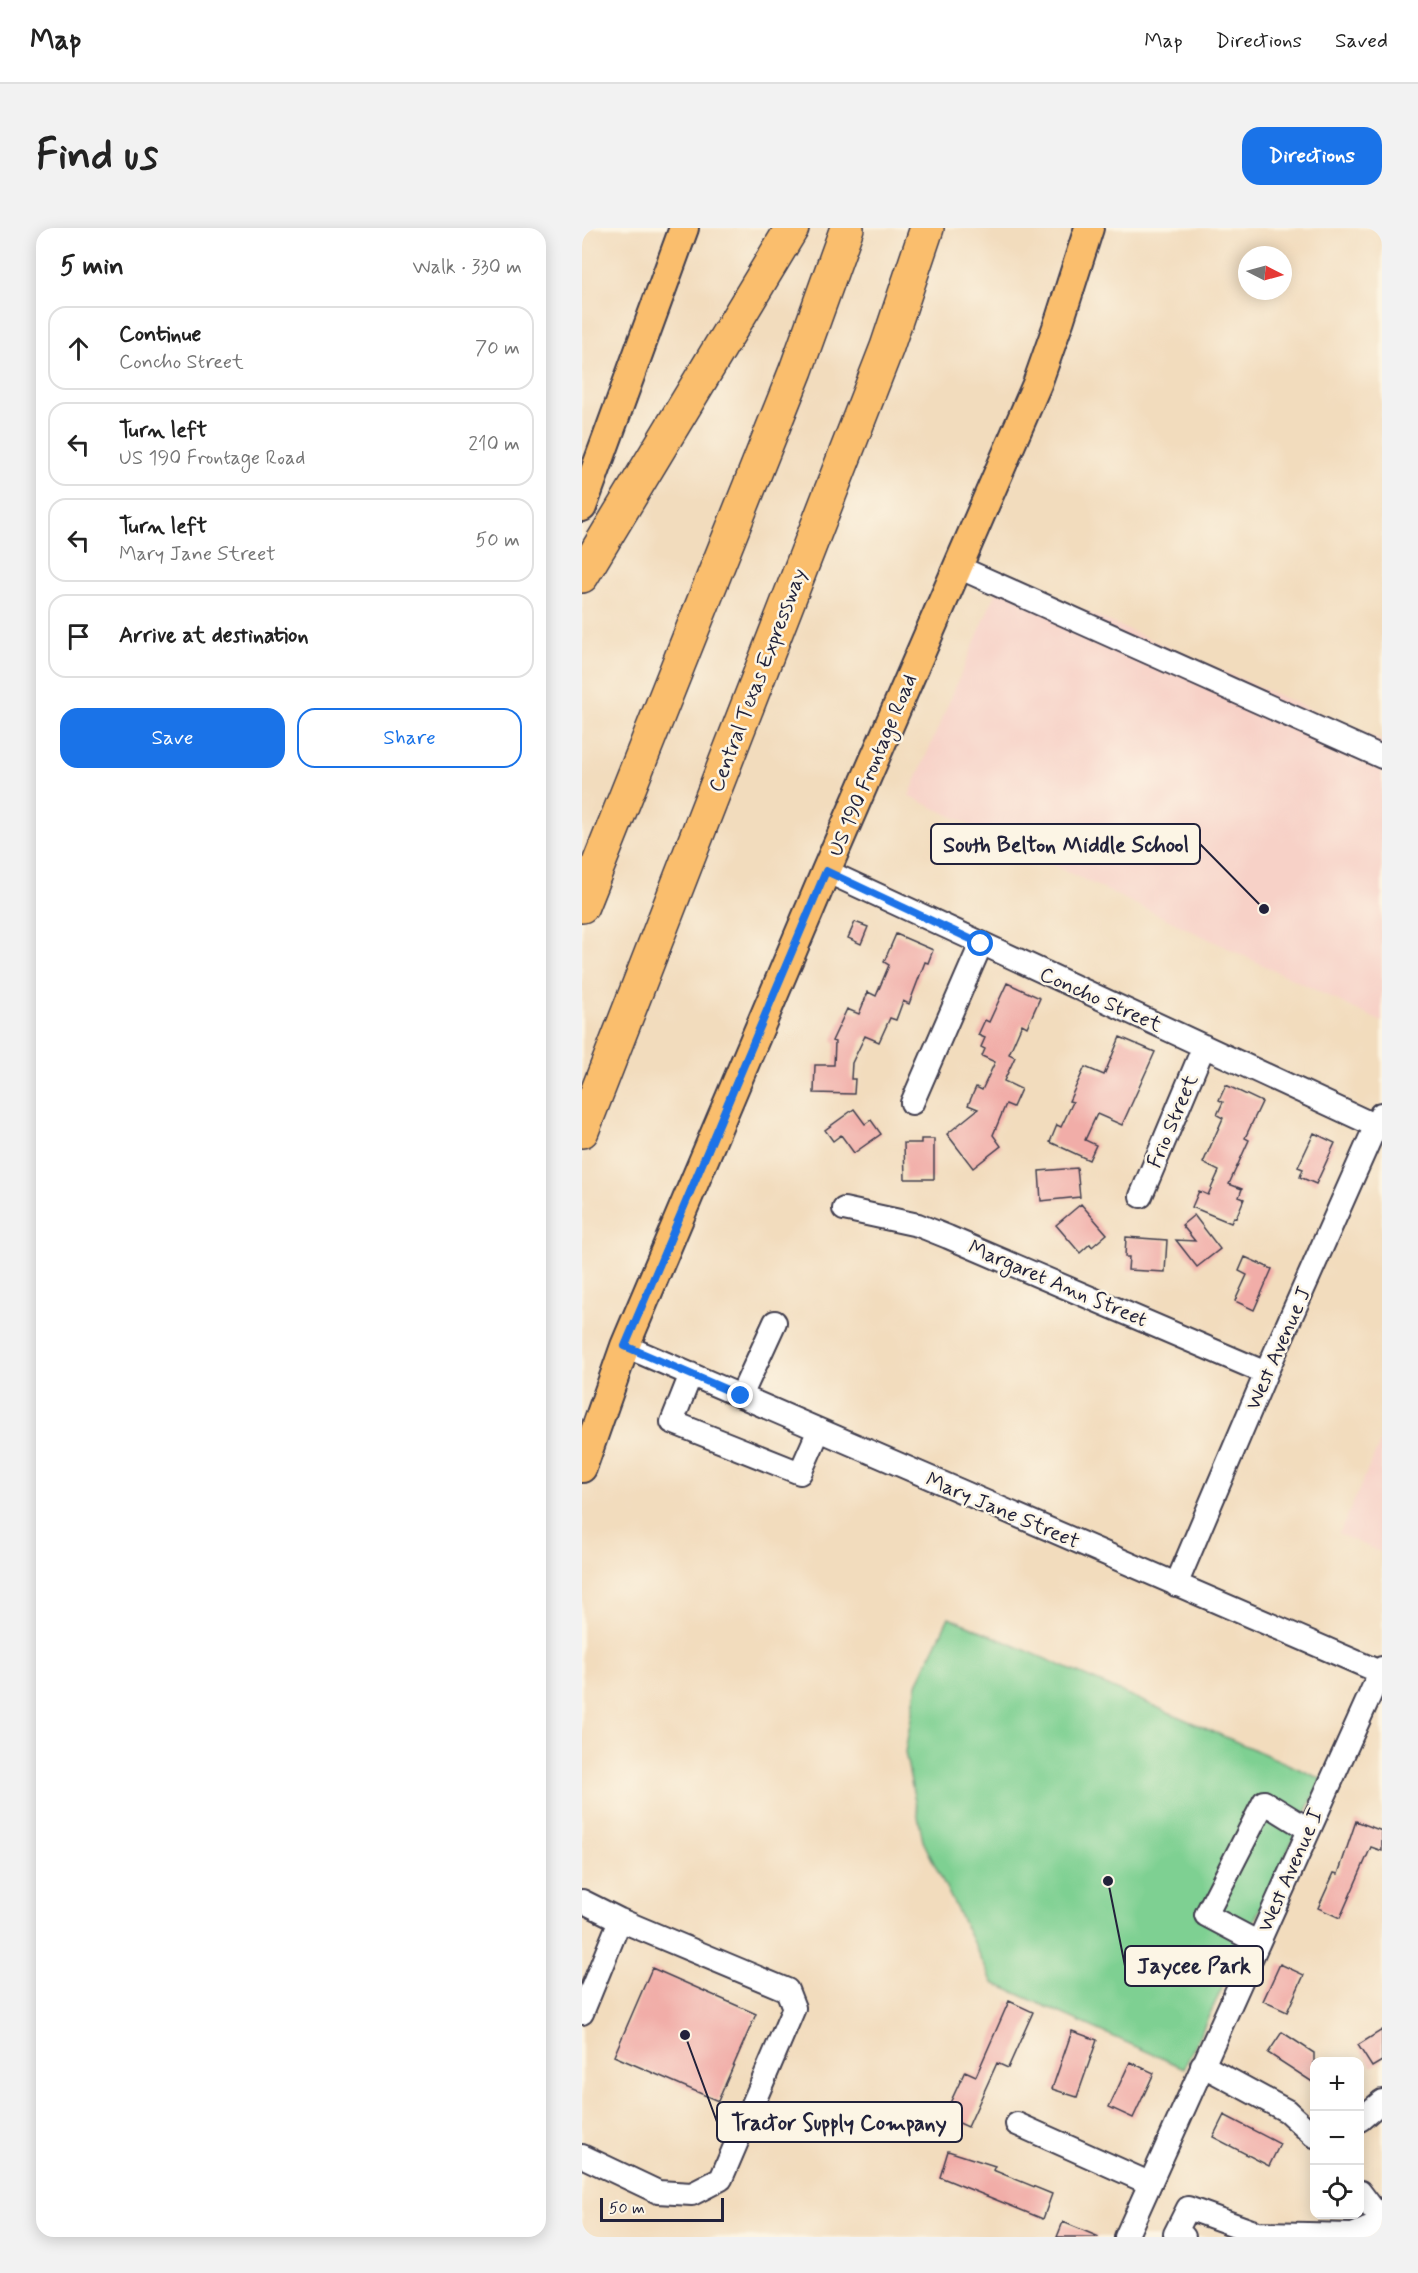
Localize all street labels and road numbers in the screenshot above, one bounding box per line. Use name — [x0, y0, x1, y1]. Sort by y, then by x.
street label: Central Texas Expressway — [702, 564, 814, 796]
street label: US 190 Frontage Road — [822, 670, 925, 861]
street label: Concho Street — [1035, 960, 1167, 1040]
street label: Frio Street — [1141, 1070, 1205, 1172]
street label: Margaret Ann Street — [963, 1234, 1152, 1335]
street label: West Avenue J — [1239, 1282, 1319, 1415]
street label: Mary Jane Street — [921, 1466, 1084, 1556]
street label: West Avenue I — [1251, 1804, 1331, 1937]

